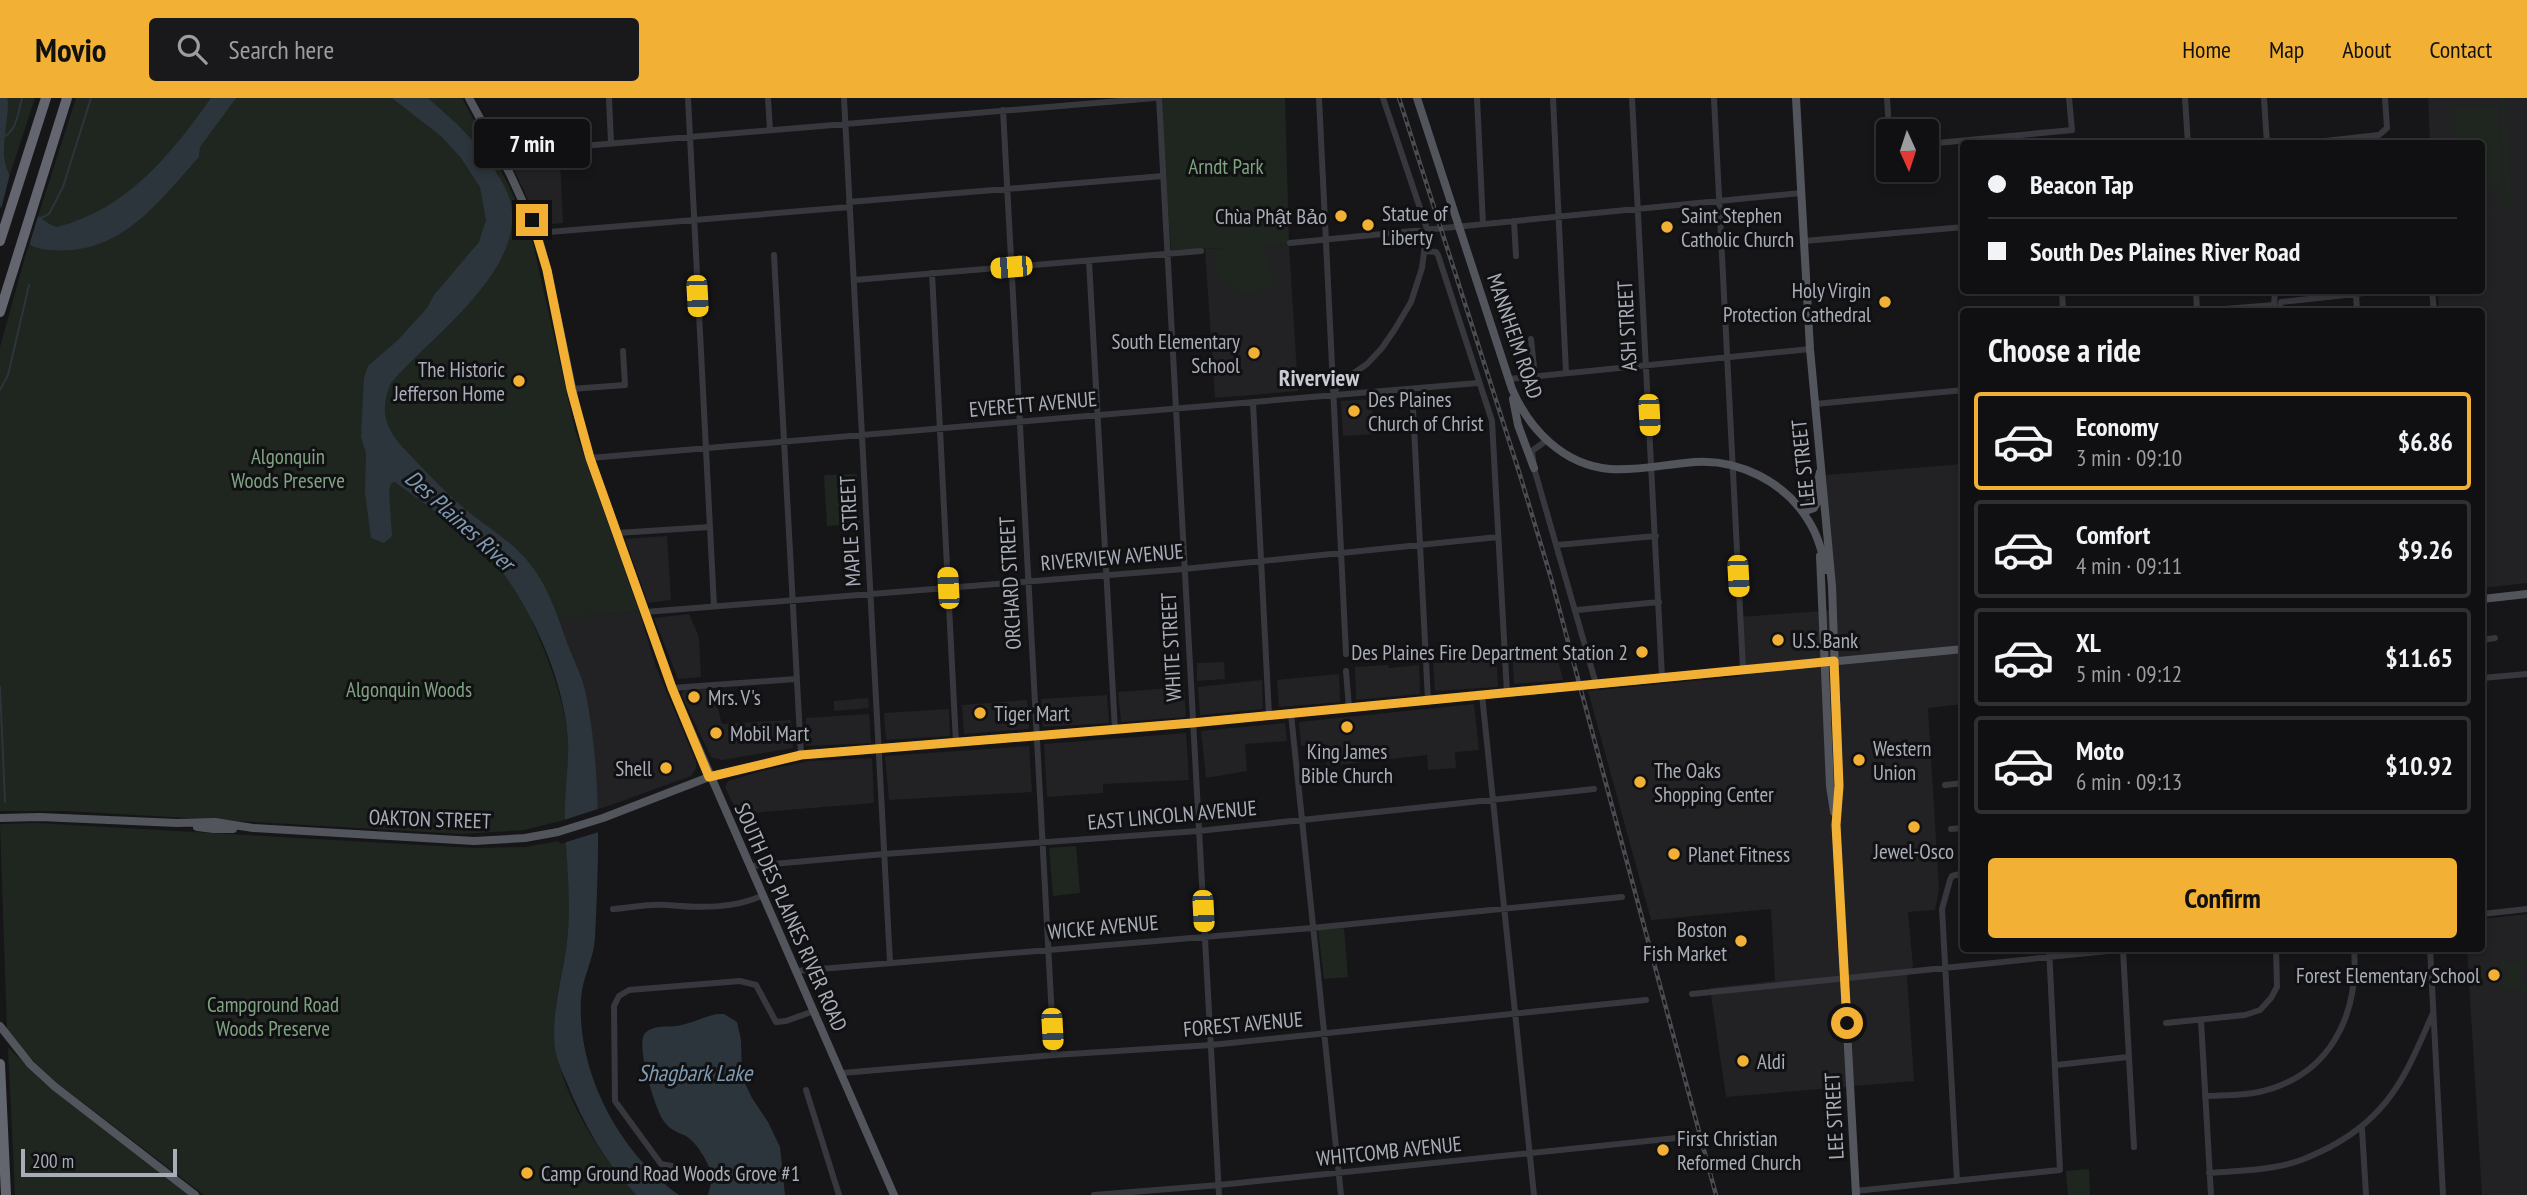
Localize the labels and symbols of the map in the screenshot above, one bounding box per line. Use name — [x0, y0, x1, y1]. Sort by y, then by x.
callout: 7 min — [474, 118, 590, 167]
north arrow — [1876, 119, 1939, 182]
park label: Arndt Park — [1188, 153, 1264, 180]
place label: Statue of Liberty — [1382, 200, 1448, 251]
place label: Saint Stephen Catholic Church — [1681, 202, 1794, 253]
place label: Chùa Phật Bảo — [1215, 203, 1327, 230]
route end — [516, 204, 548, 236]
marker: Chùa Phật Bảo — [1333, 208, 1349, 224]
marker: Statue of Liberty — [1360, 217, 1376, 233]
marker: Saint Stephen Catholic Church — [1659, 219, 1675, 235]
car — [990, 255, 1033, 279]
street label: MANNHEIM ROAD — [1481, 270, 1549, 402]
car — [686, 274, 709, 318]
place label: Holy Virgin Protection Cathedral — [1723, 277, 1871, 328]
street label: ASH STREET — [1611, 280, 1643, 372]
marker: Holy Virgin Protection Cathedral — [1877, 294, 1893, 310]
place label: South Elementary School — [1111, 328, 1240, 379]
marker: South Elementary School — [1246, 345, 1262, 361]
place label: The Historic Jefferson Home — [393, 356, 506, 407]
district label: Riverview — [1279, 363, 1359, 392]
marker: The Historic Jefferson Home — [511, 373, 527, 389]
street label: EVERETT AVENUE — [968, 385, 1098, 423]
place label: Des Plaines Church of Christ — [1368, 386, 1484, 437]
car — [1638, 393, 1661, 437]
marker: Des Plaines Church of Christ — [1346, 403, 1362, 419]
street label: LEE STREET — [1785, 418, 1821, 508]
park label: Algonquin Woods Preserve — [231, 443, 345, 494]
water label: Des Plaines River — [399, 463, 523, 579]
street label: MAPLE STREET — [834, 474, 866, 587]
street label: ORCHARD STREET — [993, 515, 1027, 650]
street label: RIVERVIEW AVENUE — [1039, 537, 1185, 577]
car — [1727, 554, 1750, 598]
car — [937, 566, 960, 610]
street label: WHITE STREET — [1155, 591, 1187, 702]
place label: U.S. Bank — [1792, 627, 1858, 654]
marker: U.S. Bank — [1770, 632, 1786, 648]
place label: Des Plaines Fire Department Station 2 — [1351, 639, 1628, 666]
marker: Des Plaines Fire Department Station 2 — [1634, 644, 1650, 660]
park label: Algonquin Woods — [346, 676, 472, 703]
place label: Mrs. V's — [708, 684, 761, 711]
marker: Mrs. V's — [686, 689, 702, 705]
place label: Tiger Mart — [994, 700, 1070, 727]
marker: Tiger Mart — [972, 705, 988, 721]
marker: King James Bible Church — [1339, 719, 1355, 735]
place label: Mobil Mart — [730, 720, 809, 747]
marker: Mobil Mart — [708, 725, 724, 741]
place label: Western Union — [1873, 735, 1931, 786]
place label: King James Bible Church — [1301, 738, 1393, 789]
marker: Western Union — [1851, 752, 1867, 768]
place label: Shell — [615, 755, 652, 782]
place label: The Oaks Shopping Center — [1654, 757, 1774, 808]
marker: Shell — [658, 760, 674, 776]
marker: The Oaks Shopping Center — [1632, 774, 1648, 790]
street label: EAST LINCOLN AVENUE — [1086, 794, 1258, 836]
street label: SOUTH DES PLAINES RIVER ROAD — [728, 799, 854, 1035]
street label: OAKTON STREET — [368, 803, 492, 835]
marker: Jewel-Osco — [1906, 819, 1922, 835]
place label: Jewel-Osco — [1873, 838, 1954, 865]
place label: Planet Fitness — [1688, 841, 1790, 868]
marker: Planet Fitness — [1666, 846, 1682, 862]
car — [1192, 889, 1215, 933]
street label: WICKE AVENUE — [1047, 909, 1159, 945]
place label: Boston Fish Market — [1643, 916, 1727, 967]
marker: Boston Fish Market — [1733, 933, 1749, 949]
place label: Forest Elementary School — [2296, 962, 2480, 989]
marker: Forest Elementary School — [2486, 967, 2502, 983]
park label: Campground Road Woods Preserve — [207, 991, 339, 1042]
street label: FOREST AVENUE — [1182, 1005, 1304, 1043]
car — [1041, 1007, 1064, 1051]
route start — [1831, 1007, 1863, 1039]
place label: Aldi — [1757, 1048, 1785, 1075]
marker: Aldi — [1735, 1053, 1751, 1069]
water label: Shagbark Lake — [638, 1058, 754, 1087]
street label: LEE STREET — [1818, 1071, 1850, 1160]
place label: First Christian Reformed Church — [1677, 1125, 1801, 1176]
street label: WHITCOMB AVENUE — [1315, 1130, 1463, 1172]
marker: First Christian Reformed Church — [1655, 1142, 1671, 1158]
scale bar — [21, 1146, 177, 1178]
place label: Camp Ground Road Woods Grove #1 — [541, 1160, 800, 1187]
marker: Camp Ground Road Woods Grove #1 — [519, 1165, 535, 1181]

